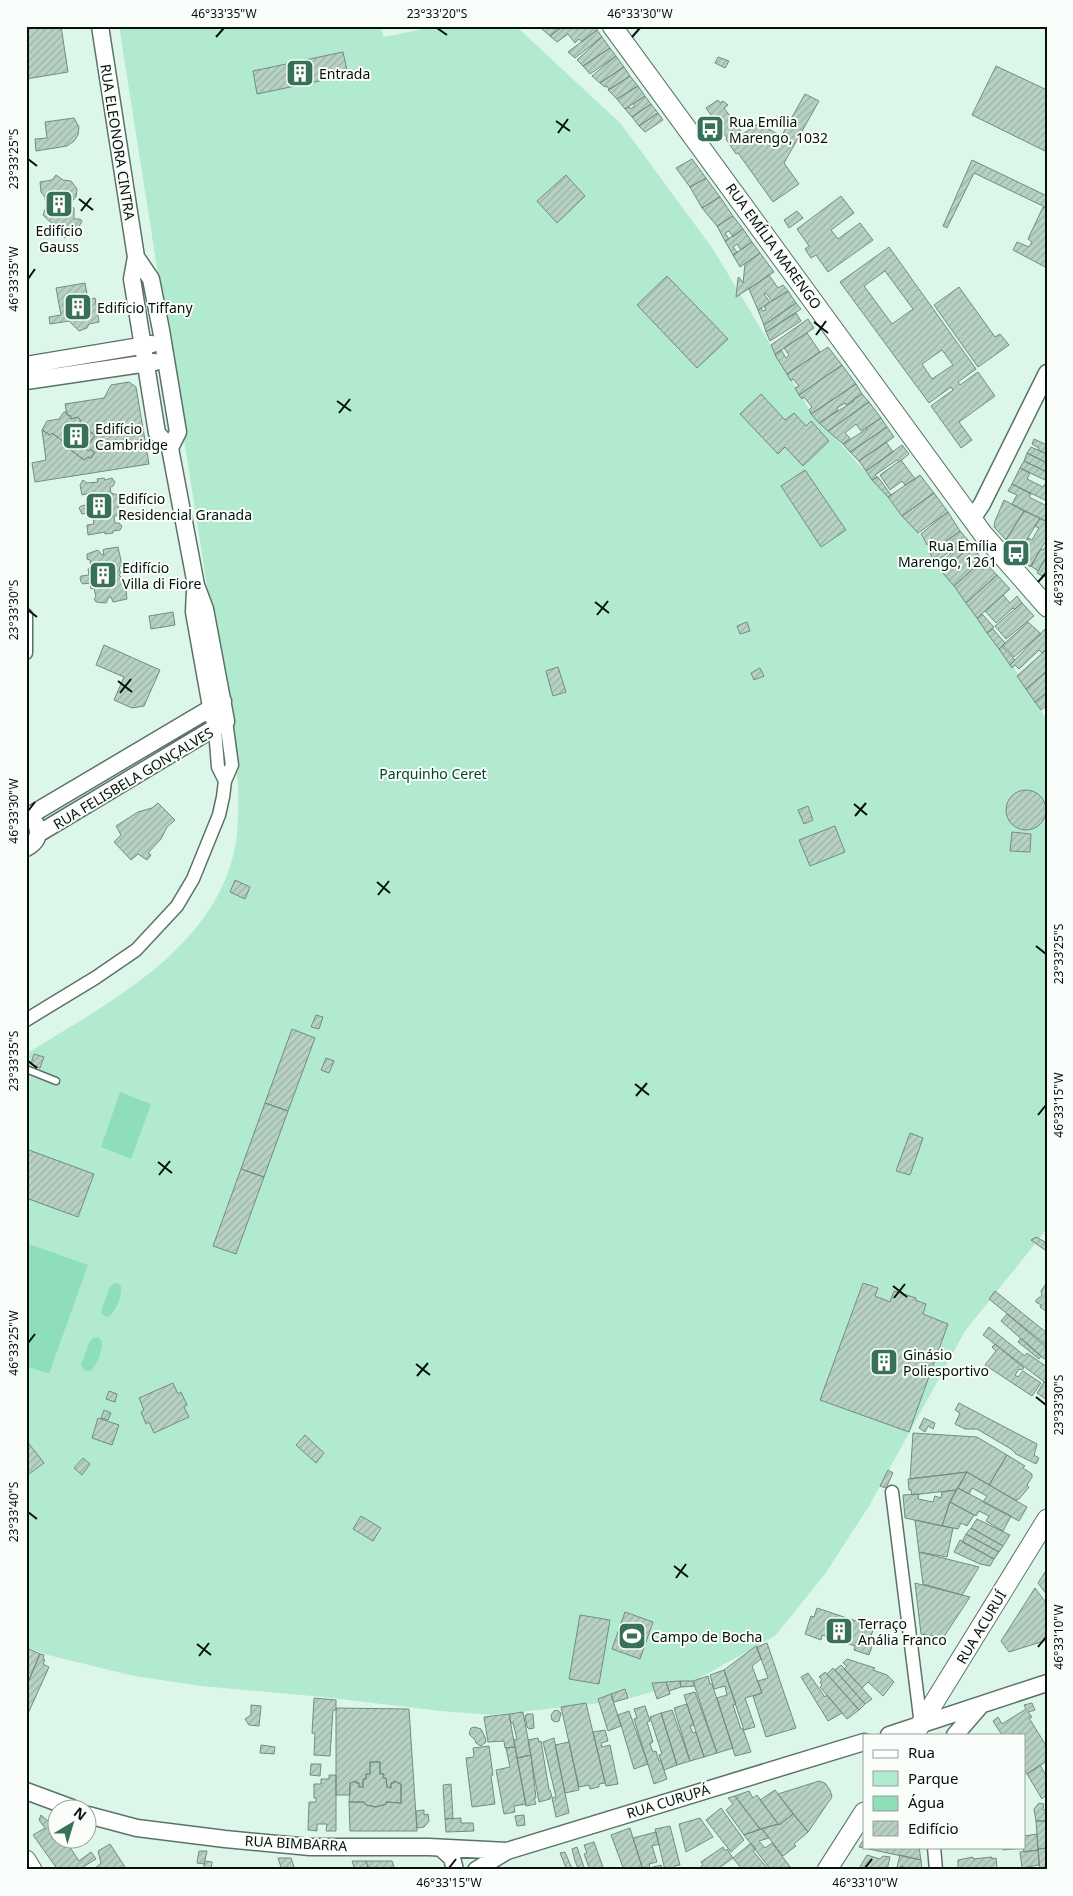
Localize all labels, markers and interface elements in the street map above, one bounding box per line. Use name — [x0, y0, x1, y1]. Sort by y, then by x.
text: 46°33'35"W — [191, 5, 257, 22]
text: 23°33'20"S — [407, 5, 468, 22]
text: 46°33'30"W — [607, 5, 673, 22]
building icon: Entrada — [285, 58, 315, 88]
street label: RUA ELEONORA CINTRA — [96, 63, 140, 221]
place label: Entrada — [319, 64, 370, 83]
place label: Rua Emília Marengo, 1032 — [729, 112, 828, 147]
bus stop icon: Rua Emília Marengo, 1032 — [695, 114, 725, 144]
text: 23°33'25"S — [5, 128, 22, 189]
street label: RUA EMÍLIA MARENGO — [722, 179, 826, 313]
building icon: Edifício Gauss — [44, 189, 74, 219]
place label: Edifício Gauss — [35, 221, 83, 256]
text: 46°33'35"W — [5, 246, 22, 312]
building icon: Edifício Tiffany — [63, 292, 93, 322]
place label: Edifício Tiffany — [97, 298, 193, 317]
place label: Edifício Cambridge — [95, 419, 168, 454]
building icon: Edifício Cambridge — [61, 421, 91, 451]
place label: Edifício Residencial Granada — [118, 489, 252, 524]
building icon: Edifício Residencial Granada — [84, 491, 114, 521]
place label: Rua Emília Marengo, 1261 — [898, 536, 997, 571]
bus stop icon: Rua Emília Marengo, 1261 — [1001, 538, 1031, 568]
text: 46°33'20"W — [1050, 540, 1067, 606]
place label: Edifício Villa di Fiore — [122, 558, 201, 593]
building icon: Edifício Villa di Fiore — [88, 560, 118, 590]
text: 23°33'30"S — [5, 579, 22, 640]
street label: RUA FELISBELA GONÇALVES — [49, 722, 217, 833]
park label: Parquinho Ceret — [379, 764, 487, 783]
text: 46°33'30"W — [5, 778, 22, 844]
text: 23°33'25"S — [1050, 923, 1067, 984]
text: 23°33'35"S — [5, 1030, 22, 1091]
text: 46°33'15"W — [1050, 1072, 1067, 1138]
text: 46°33'25"W — [5, 1310, 22, 1376]
place label: Ginásio Poliesportivo — [903, 1345, 989, 1380]
building icon: Ginásio Poliesportivo — [869, 1347, 899, 1377]
text: 23°33'30"S — [1050, 1374, 1067, 1435]
text: 23°33'40"S — [5, 1481, 22, 1542]
street label: RUA ACURUÍ — [952, 1586, 1011, 1667]
text: 46°33'10"W — [1050, 1604, 1067, 1670]
place label: Terraço Anália Franco — [858, 1614, 947, 1649]
building icon: Terraço Anália Franco — [824, 1616, 854, 1646]
sports icon: Campo de Bocha — [617, 1621, 647, 1651]
place label: Campo de Bocha — [651, 1627, 762, 1646]
legend — [863, 1734, 1026, 1848]
text: Rua — [908, 1742, 935, 1762]
text: Parque — [908, 1768, 958, 1788]
street label: RUA CURUPÁ — [624, 1779, 712, 1823]
text: Água — [908, 1792, 945, 1812]
north arrow — [48, 1798, 98, 1848]
text: N — [70, 1802, 91, 1824]
text: Edifício — [908, 1818, 959, 1838]
street label: RUA BIMBARRA — [244, 1831, 348, 1855]
text: 46°33'15"W — [416, 1874, 482, 1891]
text: 46°33'10"W — [832, 1874, 898, 1891]

